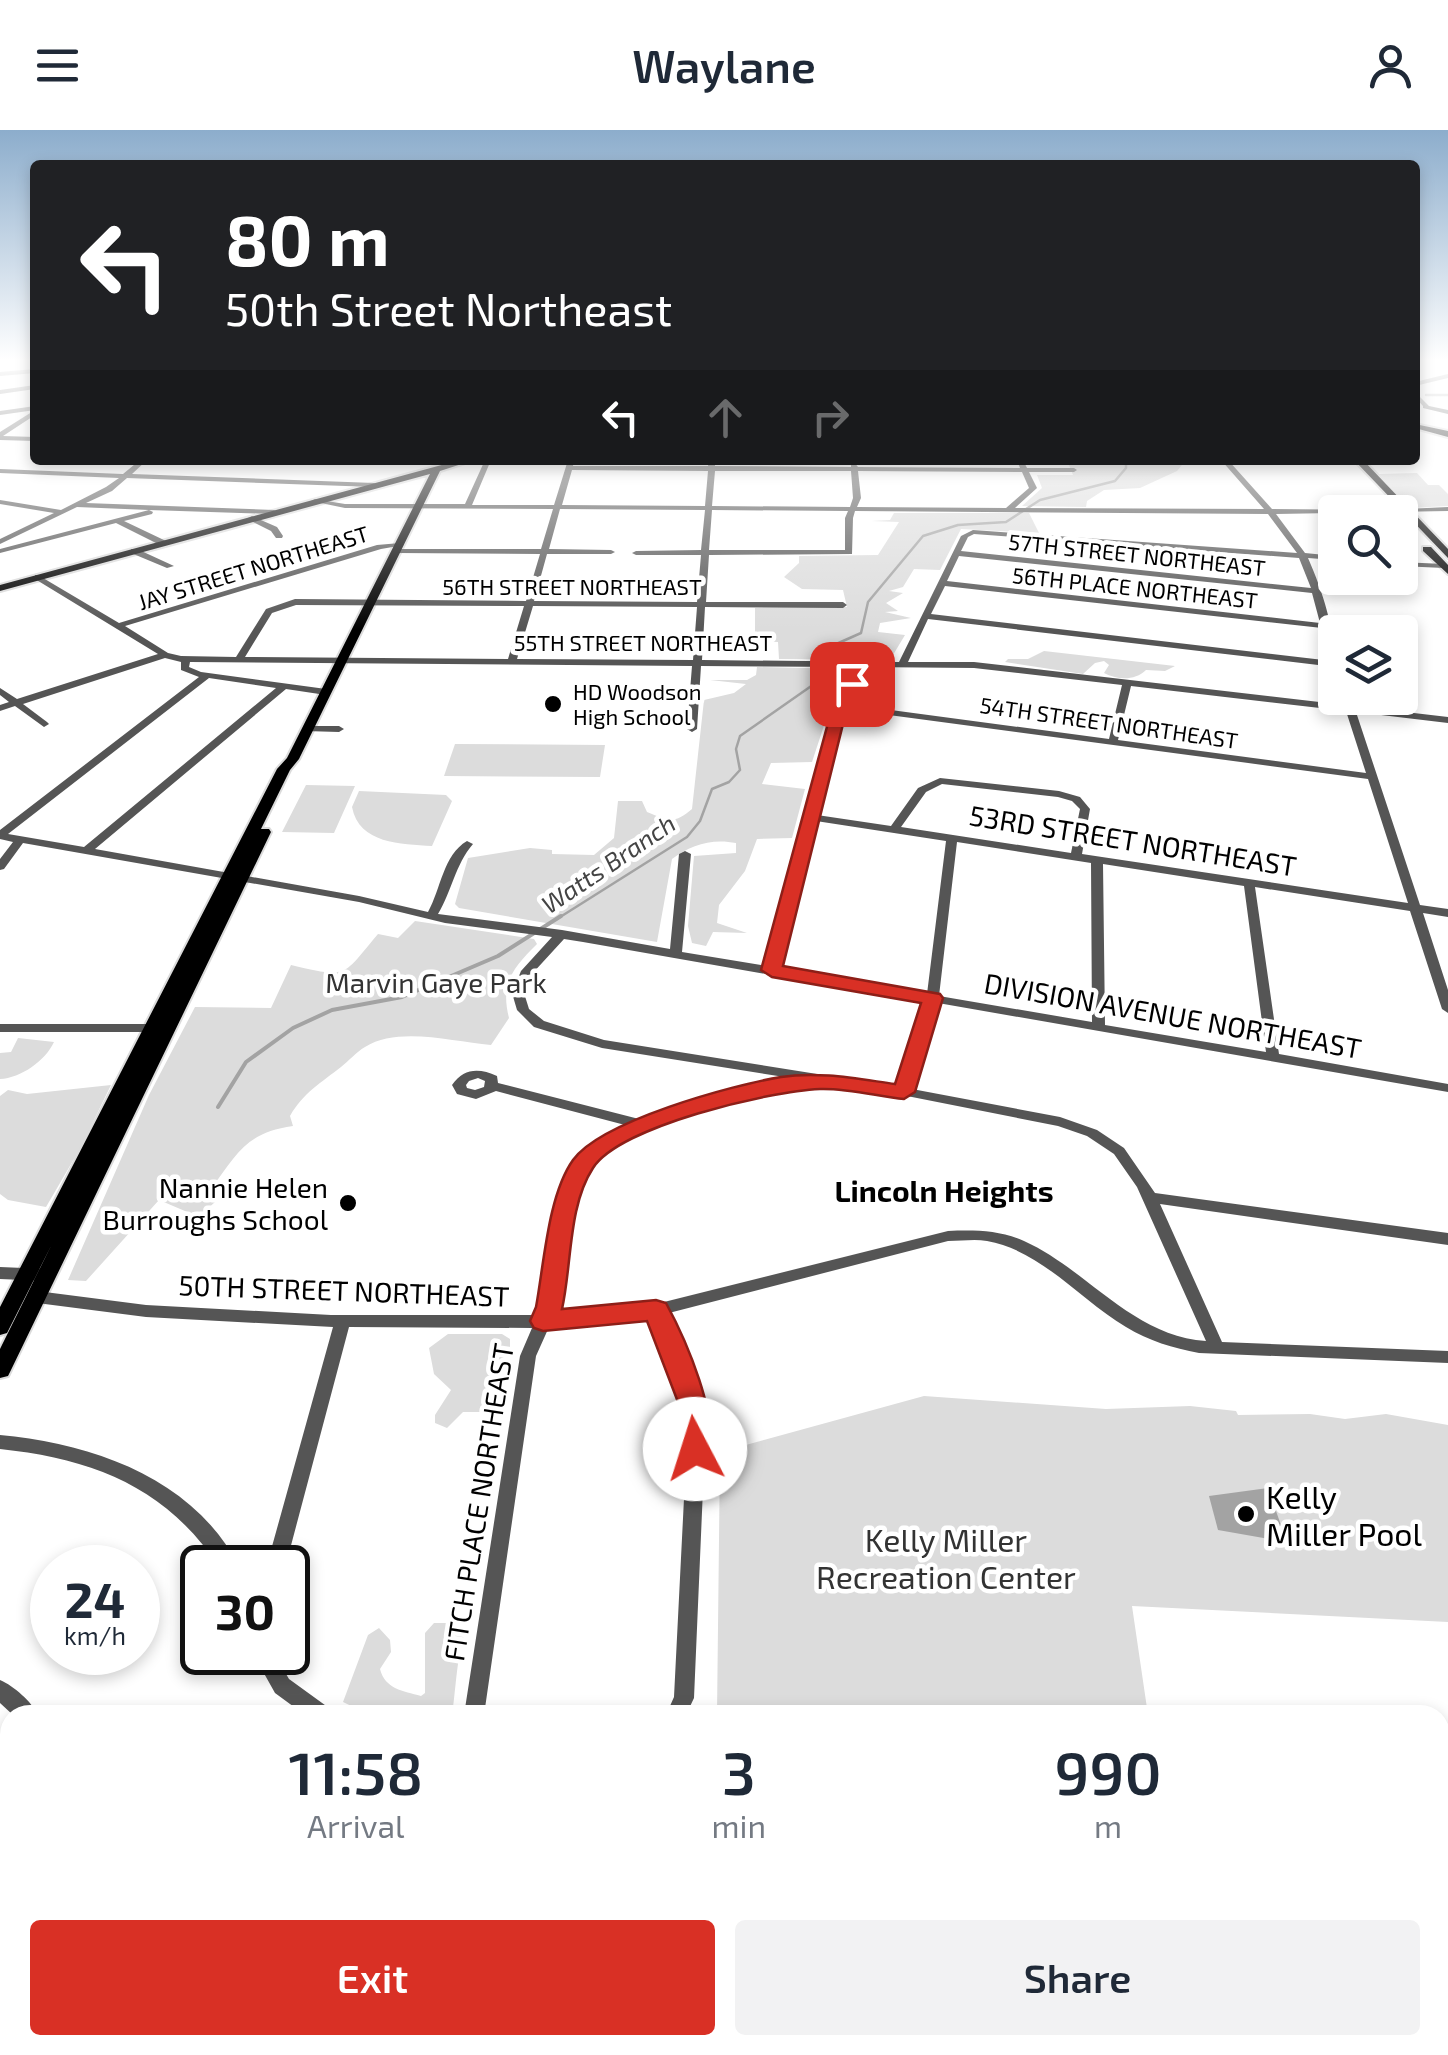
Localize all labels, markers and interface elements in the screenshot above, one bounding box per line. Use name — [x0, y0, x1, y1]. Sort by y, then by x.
icon: menu — [30, 38, 85, 93]
text: Waylane — [632, 38, 816, 92]
icon: person — [1363, 38, 1418, 93]
text: 80 m — [225, 196, 390, 280]
icon: left — [60, 200, 190, 330]
text: 50th Street Northeast — [225, 281, 672, 335]
icon: left — [593, 390, 648, 445]
icon: ahead — [698, 390, 753, 445]
icon: right — [803, 390, 858, 445]
map controls — [1318, 495, 1418, 715]
button: search — [1318, 495, 1418, 595]
street label: JAY STREET NORTHEAST — [135, 519, 372, 614]
street label: 57TH STREET NORTHEAST — [1007, 528, 1267, 580]
street label: 56TH PLACE NORTHEAST — [1011, 561, 1259, 613]
street label: 56TH STREET NORTHEAST — [442, 573, 702, 599]
button: layers — [1318, 615, 1418, 715]
street label: 55TH STREET NORTHEAST — [514, 629, 773, 655]
pin — [810, 642, 895, 727]
icon: arrive — [825, 657, 880, 712]
place label: HD Woodson High School — [573, 678, 701, 729]
street label: 54TH STREET NORTHEAST — [978, 691, 1240, 753]
marker: HD Woodson High School — [542, 693, 564, 715]
street label: 53RD STREET NORTHEAST — [967, 797, 1299, 883]
water label: Watts Branch — [535, 807, 681, 919]
park label: Marvin Gaye Park — [325, 965, 547, 999]
street label: DIVISION AVENUE NORTHEAST — [982, 965, 1364, 1065]
place label: Nannie Helen Burroughs School — [103, 1170, 329, 1236]
district label: Lincoln Heights — [834, 1172, 1054, 1208]
marker: Nannie Helen Burroughs School — [337, 1192, 359, 1214]
street label: 50TH STREET NORTHEAST — [178, 1267, 510, 1313]
street label: FITCH PLACE NORTHEAST — [436, 1341, 520, 1663]
position arrow — [643, 1397, 747, 1501]
place label: Kelly Miller Pool — [1266, 1477, 1423, 1552]
marker: Kelly Miller Pool — [1235, 1503, 1257, 1525]
park label: Kelly Miller Recreation Center — [816, 1520, 1076, 1595]
speed limit sign: 30 — [180, 1545, 310, 1675]
text: 24 — [65, 1568, 125, 1628]
text: km/h — [64, 1620, 126, 1650]
text: 11:58 — [288, 1735, 423, 1807]
text: 3 — [722, 1735, 756, 1807]
text: 990 — [1055, 1735, 1162, 1807]
text: Arrival — [307, 1806, 404, 1844]
text: min — [712, 1806, 766, 1844]
text: m — [1094, 1806, 1122, 1844]
button: Exit — [30, 1920, 715, 2035]
button: Share — [735, 1920, 1420, 2035]

